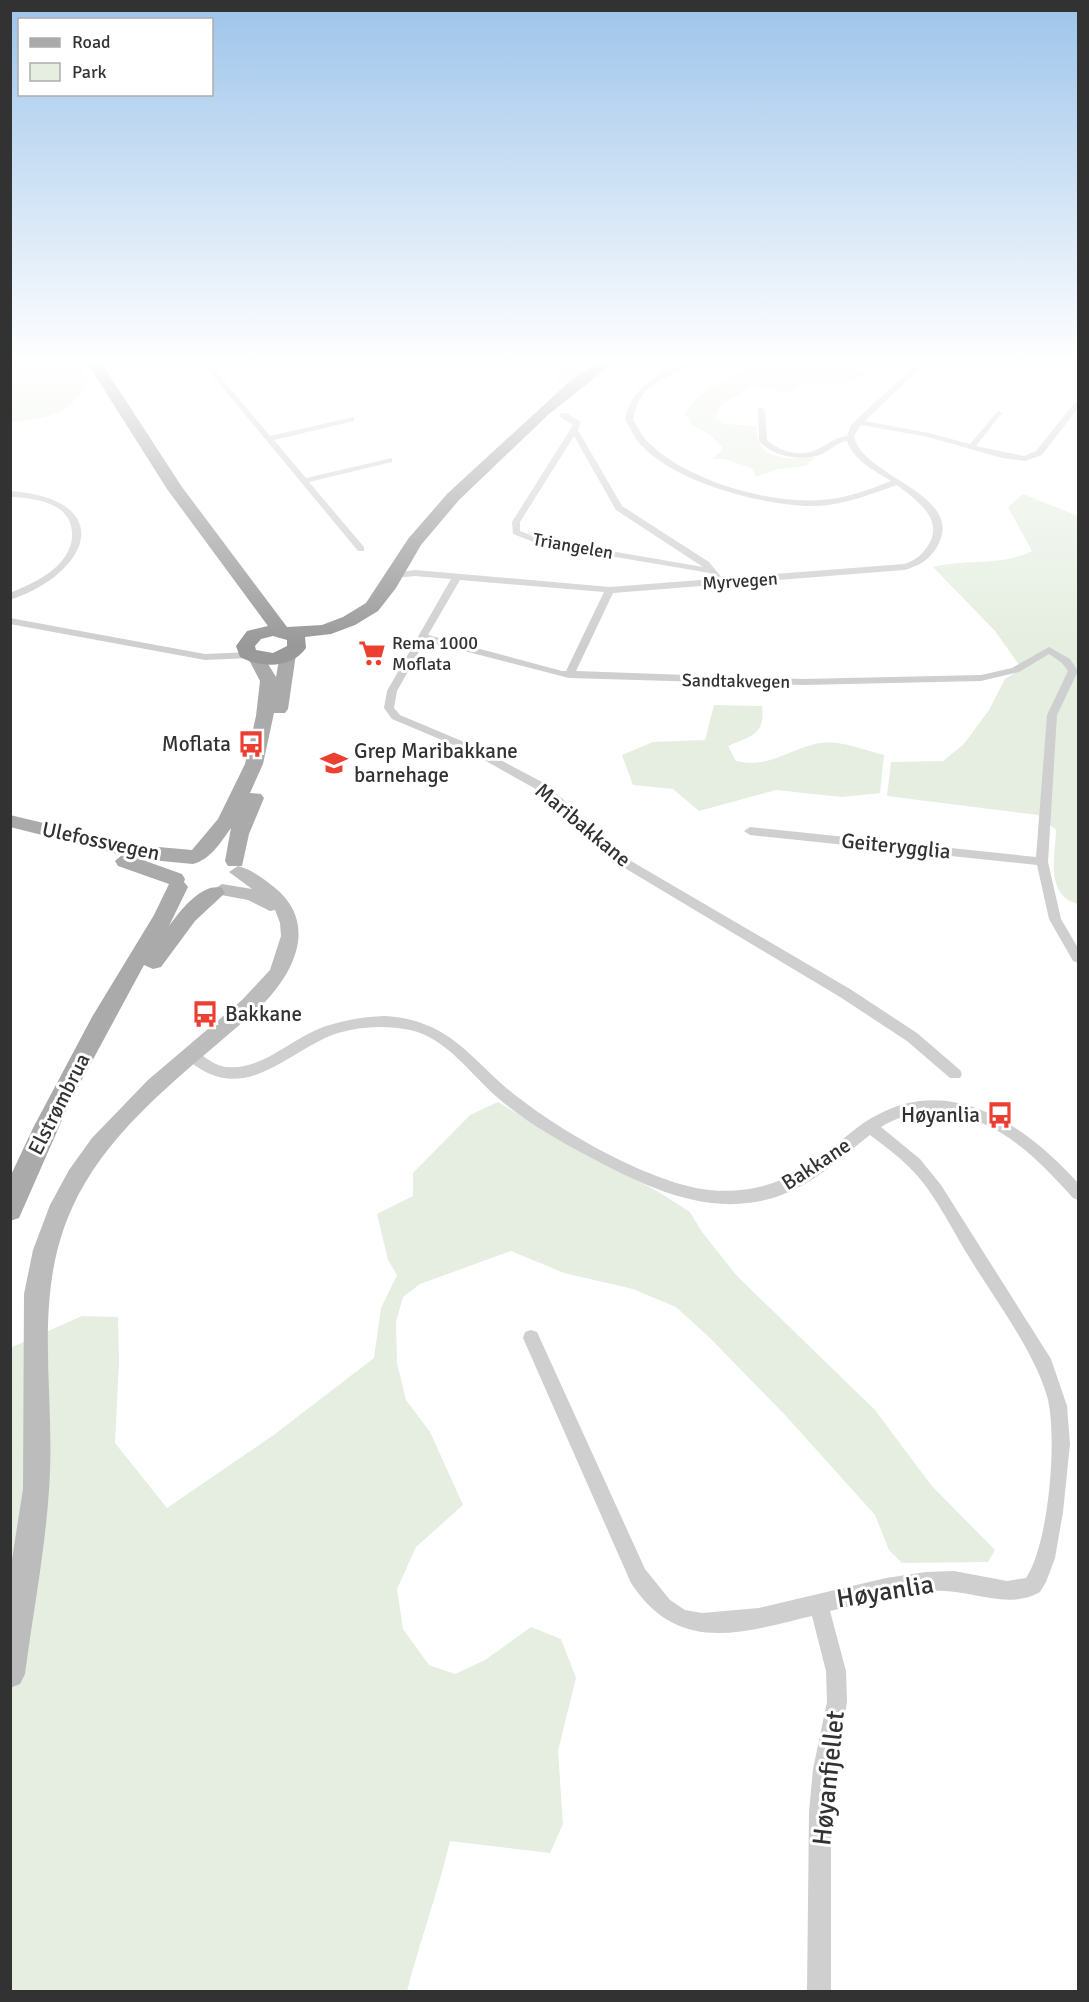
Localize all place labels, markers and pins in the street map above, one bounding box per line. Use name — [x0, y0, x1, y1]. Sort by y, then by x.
place label: Rema 1000 Moflata — [392, 632, 478, 675]
supermarket icon: Rema 1000 Moflata — [357, 638, 387, 668]
bus stop icon: Moflata — [236, 729, 266, 759]
place label: Moflata — [162, 731, 231, 757]
place label: Grep Maribakkane barnehage — [354, 738, 518, 788]
school or university icon: Grep Maribakkane barnehage — [319, 748, 349, 778]
bus stop icon: Bakkane — [190, 999, 220, 1029]
place label: Bakkane — [225, 1001, 302, 1027]
bus stop icon: Høyanlia — [985, 1100, 1015, 1130]
place label: Høyanlia — [901, 1102, 980, 1128]

